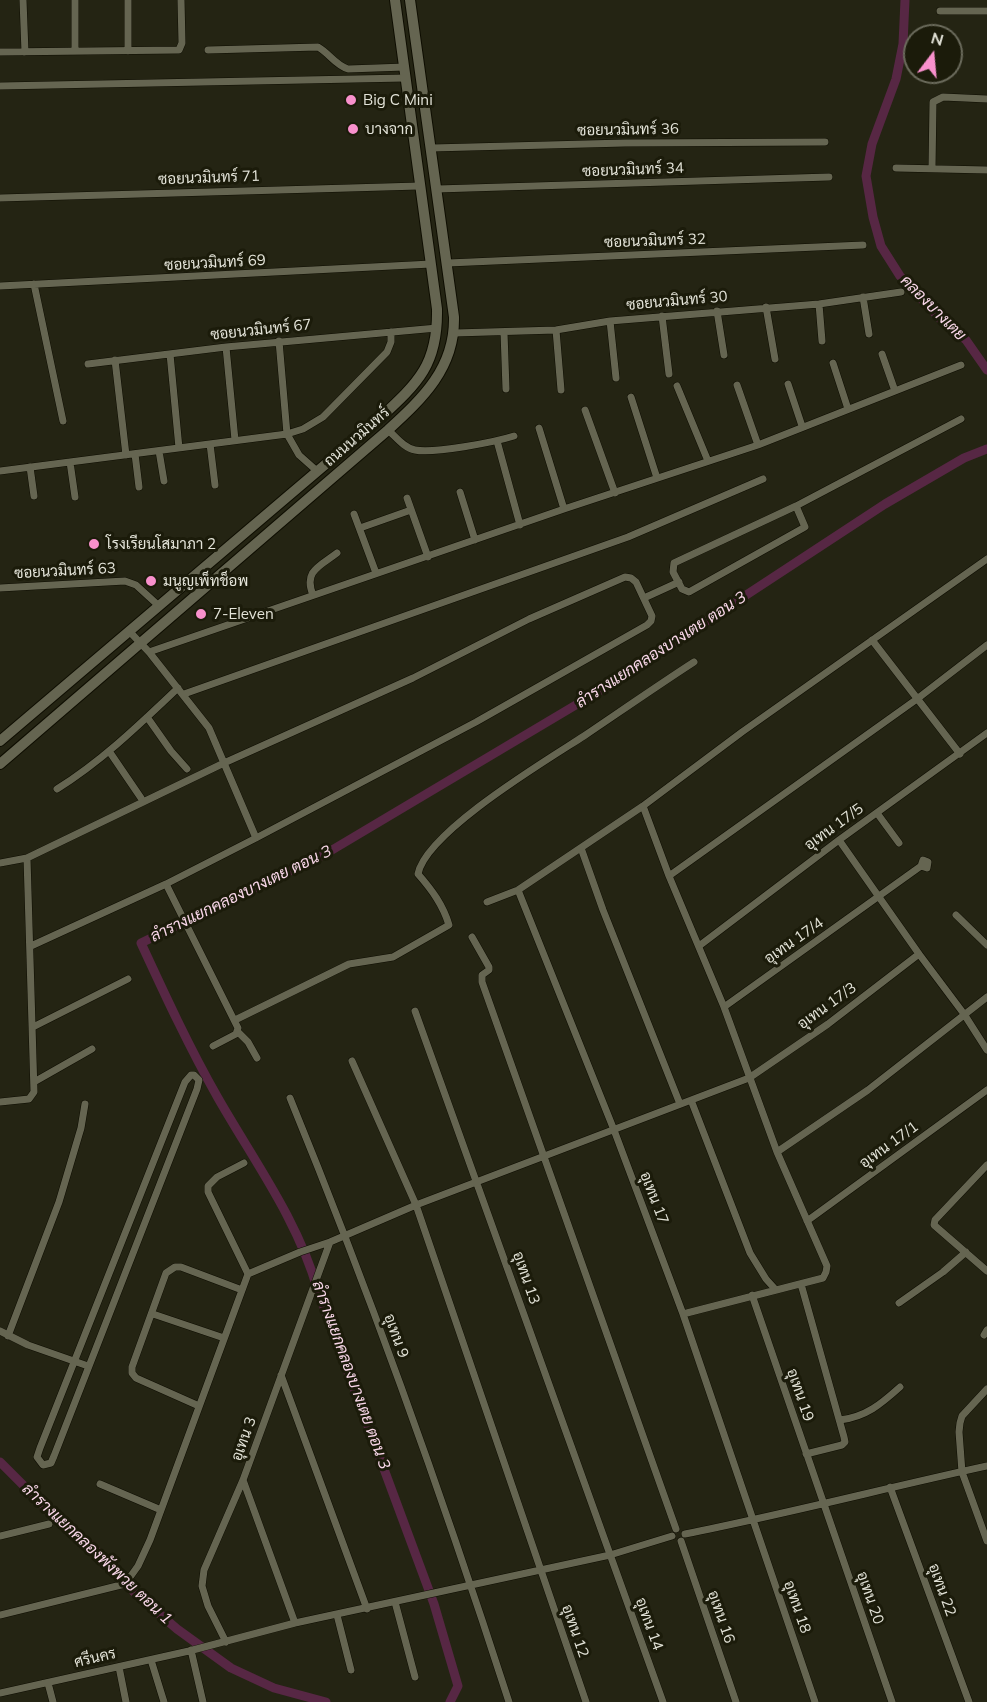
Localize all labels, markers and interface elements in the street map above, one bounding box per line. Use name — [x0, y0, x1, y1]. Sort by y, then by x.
north arrow — [903, 24, 963, 84]
text: N — [929, 27, 946, 50]
place label: Big C Mini — [363, 91, 433, 109]
marker: Big C Mini — [344, 93, 358, 107]
place label: บางจาก — [365, 120, 413, 138]
street label: ซอยนวมินทร์ 36 — [577, 120, 679, 140]
marker: บางจาก — [346, 122, 360, 136]
street label: ซอยนวมินทร์ 34 — [582, 159, 684, 181]
street label: ซอยนวมินทร์ 71 — [158, 167, 260, 189]
street label: ซอยนวมินทร์ 32 — [604, 230, 706, 252]
street label: ซอยนวมินทร์ 69 — [164, 251, 266, 275]
water label: คลองบางเตย — [896, 271, 970, 345]
street label: ซอยนวมินทร์ 30 — [626, 288, 728, 314]
street label: ซอยนวมินทร์ 67 — [210, 316, 312, 344]
street label: ถนนนวมินทร์ — [321, 404, 393, 470]
place label: โรงเรียนโสมาภา 2 — [106, 535, 216, 553]
marker: โรงเรียนโสมาภา 2 — [87, 537, 101, 551]
street label: ซอยนวมินทร์ 63 — [14, 559, 116, 583]
place label: มนูญเพ็ทช็อพ — [163, 572, 248, 590]
marker: มนูญเพ็ทช็อพ — [144, 574, 158, 588]
water label: ลำรางแยกคลองบางเตย ตอน 3 — [572, 588, 750, 712]
place label: 7-Eleven — [213, 605, 274, 623]
marker: 7-Eleven — [194, 607, 208, 621]
street label: อุเทน 17/5 — [801, 800, 867, 854]
water label: ลำรางแยกคลองบางเตย ตอน 3 — [147, 842, 335, 946]
street label: อุเทน 17/4 — [761, 914, 827, 968]
street label: อุเทน 17/3 — [794, 979, 860, 1033]
street label: อุเทน 17/1 — [856, 1118, 922, 1172]
street label: อุเทน 17 — [636, 1169, 672, 1227]
street label: อุเทน 13 — [509, 1249, 543, 1307]
water label: ลำรางแยกคลองบางเตย ตอน 3 — [308, 1278, 394, 1472]
street label: อุเทน 9 — [380, 1311, 412, 1361]
street label: อุเทน 19 — [783, 1366, 817, 1424]
street label: อุเทน 3 — [228, 1414, 260, 1464]
water label: ลำรางแยกคลองพังพวย ตอน 1 — [18, 1479, 176, 1629]
street label: อุเทน 22 — [924, 1561, 960, 1619]
street label: อุเทน 20 — [853, 1569, 887, 1627]
street label: อุเทน 18 — [780, 1578, 814, 1636]
street label: อุเทน 16 — [704, 1588, 738, 1646]
street label: อุเทน 14 — [631, 1595, 667, 1653]
street label: อุเทน 12 — [558, 1602, 592, 1660]
street label: ศรีนคร — [72, 1644, 118, 1672]

